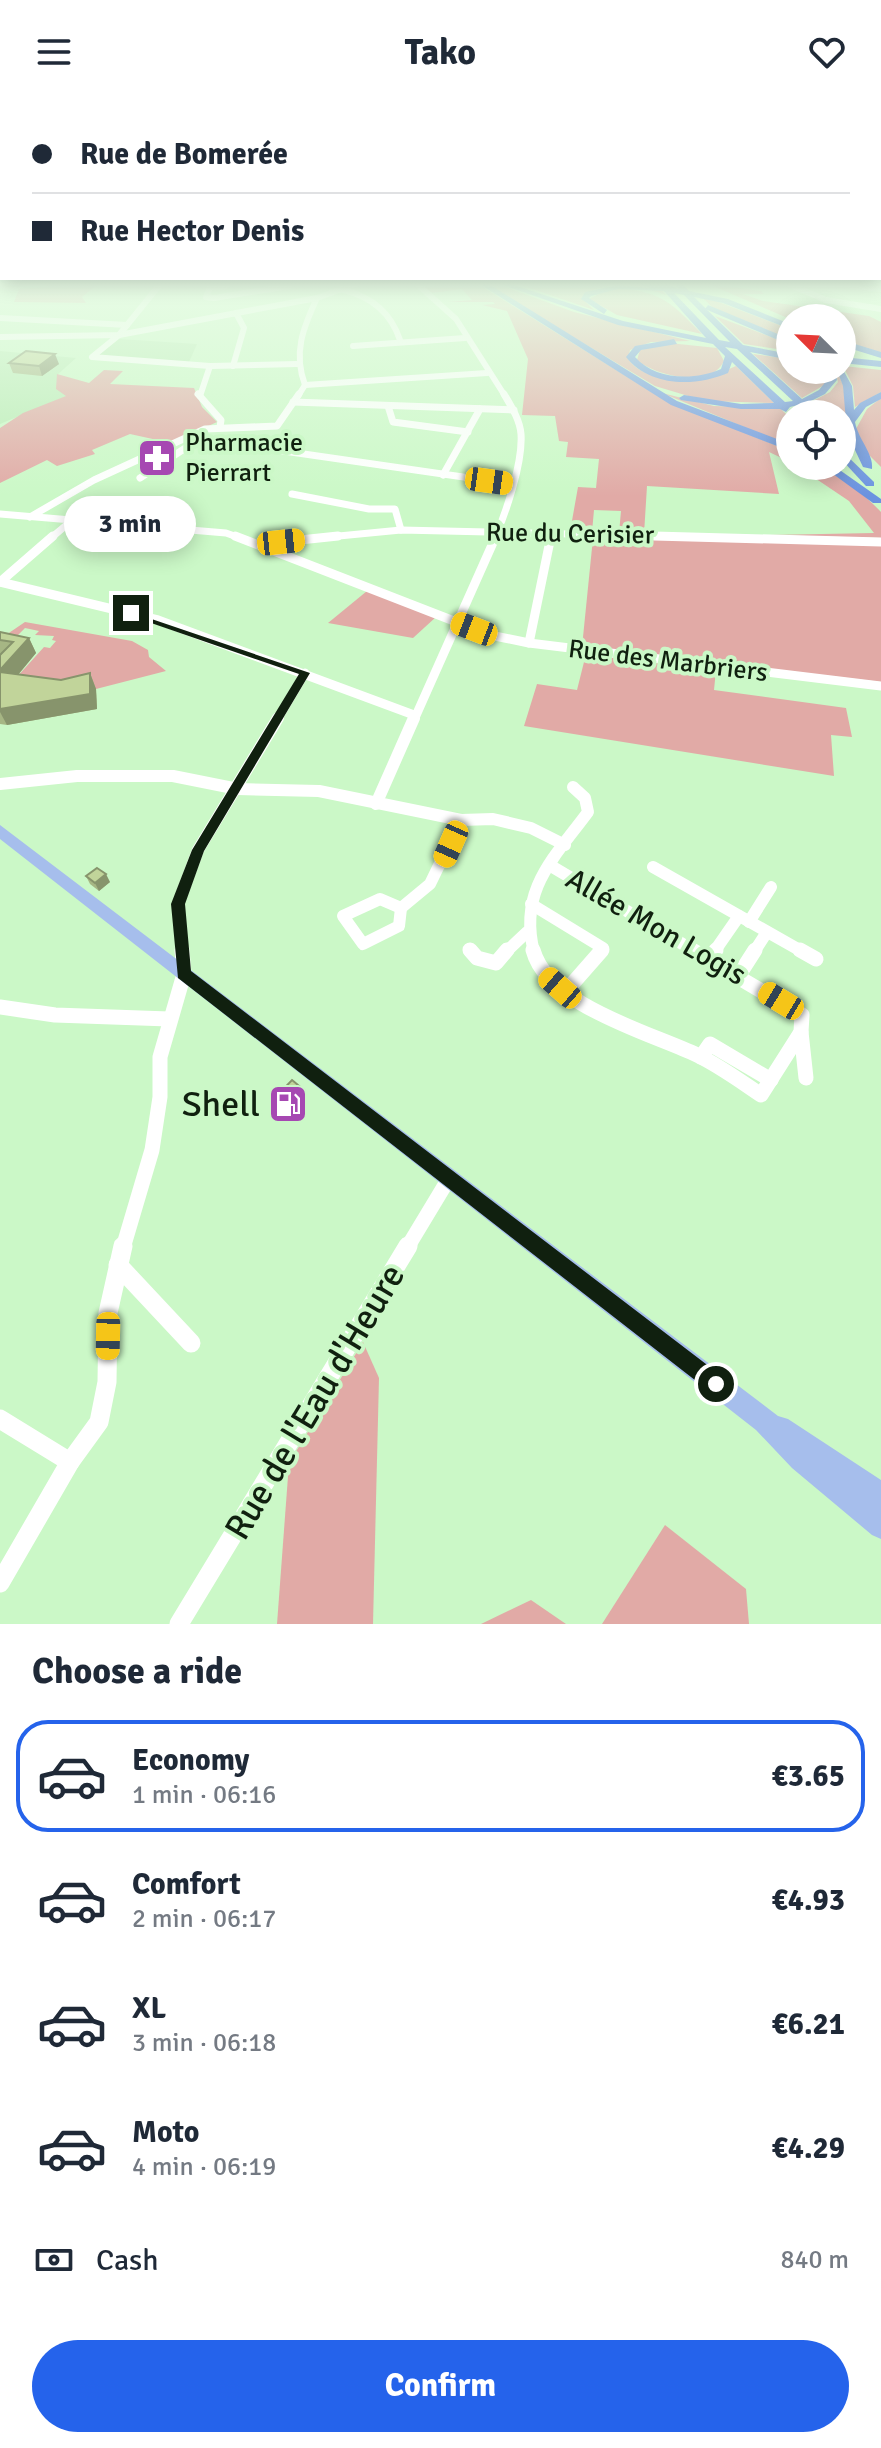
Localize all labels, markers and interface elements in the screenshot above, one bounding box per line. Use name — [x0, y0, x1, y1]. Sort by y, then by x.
icon: menu — [32, 30, 76, 74]
text: Tako — [405, 30, 476, 75]
icon: heart — [805, 30, 849, 74]
text: Rue de Bomerée — [80, 136, 288, 173]
text: Rue Hector Denis — [80, 213, 304, 250]
north arrow — [776, 304, 856, 384]
map controls — [776, 304, 856, 480]
button: locate — [776, 400, 856, 480]
place label: Pharmacie Pierrart — [185, 427, 303, 489]
pharmacy icon: Pharmacie Pierrart — [136, 437, 178, 479]
car — [464, 466, 514, 496]
callout: 3 min — [65, 497, 197, 553]
text: 3 min — [99, 508, 161, 540]
street label: Rue du Cerisier — [486, 517, 655, 551]
car — [256, 528, 306, 556]
route end — [113, 595, 149, 631]
car — [447, 609, 501, 649]
street label: Rue des Marbriers — [567, 633, 769, 689]
car — [430, 817, 472, 871]
street label: Allée Mon Logis — [559, 860, 753, 994]
car — [534, 963, 586, 1013]
car — [754, 978, 808, 1024]
place label: Shell — [182, 1082, 260, 1127]
fuel station icon: Shell — [267, 1083, 309, 1125]
street label: Rue de l'Eau d'Heure — [215, 1256, 415, 1548]
car — [96, 1312, 120, 1360]
route start — [698, 1366, 734, 1402]
text: Choose a ride — [32, 1649, 242, 1694]
icon: car — [36, 1740, 108, 1812]
text: Economy — [132, 1742, 249, 1779]
text: €3.65 — [772, 1758, 845, 1795]
text: 1 min · 06:16 — [132, 1779, 276, 1811]
icon: car — [36, 1864, 108, 1936]
text: Comfort — [132, 1866, 241, 1903]
text: €4.93 — [772, 1882, 845, 1919]
text: 2 min · 06:17 — [132, 1903, 276, 1935]
icon: car — [36, 1988, 108, 2060]
text: XL — [132, 1990, 166, 2027]
text: €6.21 — [772, 2006, 845, 2043]
text: 3 min · 06:18 — [132, 2027, 276, 2059]
icon: car — [36, 2112, 108, 2184]
text: Moto — [132, 2114, 199, 2151]
text: €4.29 — [772, 2130, 845, 2167]
text: 4 min · 06:19 — [132, 2151, 276, 2183]
icon: cash — [32, 2238, 76, 2282]
text: Cash — [96, 2242, 159, 2279]
text: 840 m — [780, 2244, 849, 2276]
button: Confirm — [32, 2340, 849, 2432]

